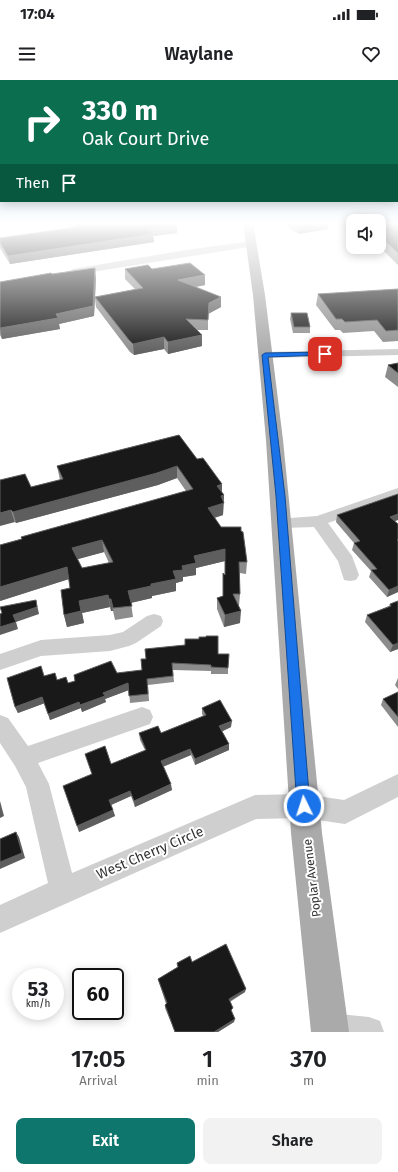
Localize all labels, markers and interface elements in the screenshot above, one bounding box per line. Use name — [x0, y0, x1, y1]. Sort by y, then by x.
text: 17:04 — [20, 5, 55, 23]
icon: menu — [16, 43, 38, 65]
text: Waylane — [165, 43, 233, 65]
icon: heart — [360, 43, 382, 65]
text: 330 m — [82, 94, 158, 127]
icon: right — [16, 96, 68, 148]
text: Oak Court Drive — [82, 128, 209, 150]
icon: arrive — [58, 172, 80, 194]
text: Then — [16, 174, 50, 192]
map controls — [346, 214, 386, 254]
button: sound — [346, 214, 386, 254]
pin — [308, 337, 342, 371]
icon: arrive — [314, 343, 336, 365]
position arrow — [283, 785, 325, 827]
street label: West Cherry Circle — [94, 823, 206, 883]
street label: Poplar Avenue — [300, 838, 324, 918]
speed limit sign: 60 — [72, 968, 124, 1020]
text: 53 — [28, 977, 48, 1001]
text: km/h — [26, 998, 50, 1010]
text: 17:05 — [71, 1045, 125, 1073]
text: 1 — [202, 1045, 213, 1073]
text: 370 — [290, 1045, 327, 1073]
text: Arrival — [79, 1073, 117, 1088]
text: min — [196, 1073, 219, 1088]
text: m — [303, 1073, 314, 1088]
button: Exit — [16, 1118, 195, 1164]
button: Share — [203, 1118, 382, 1164]

